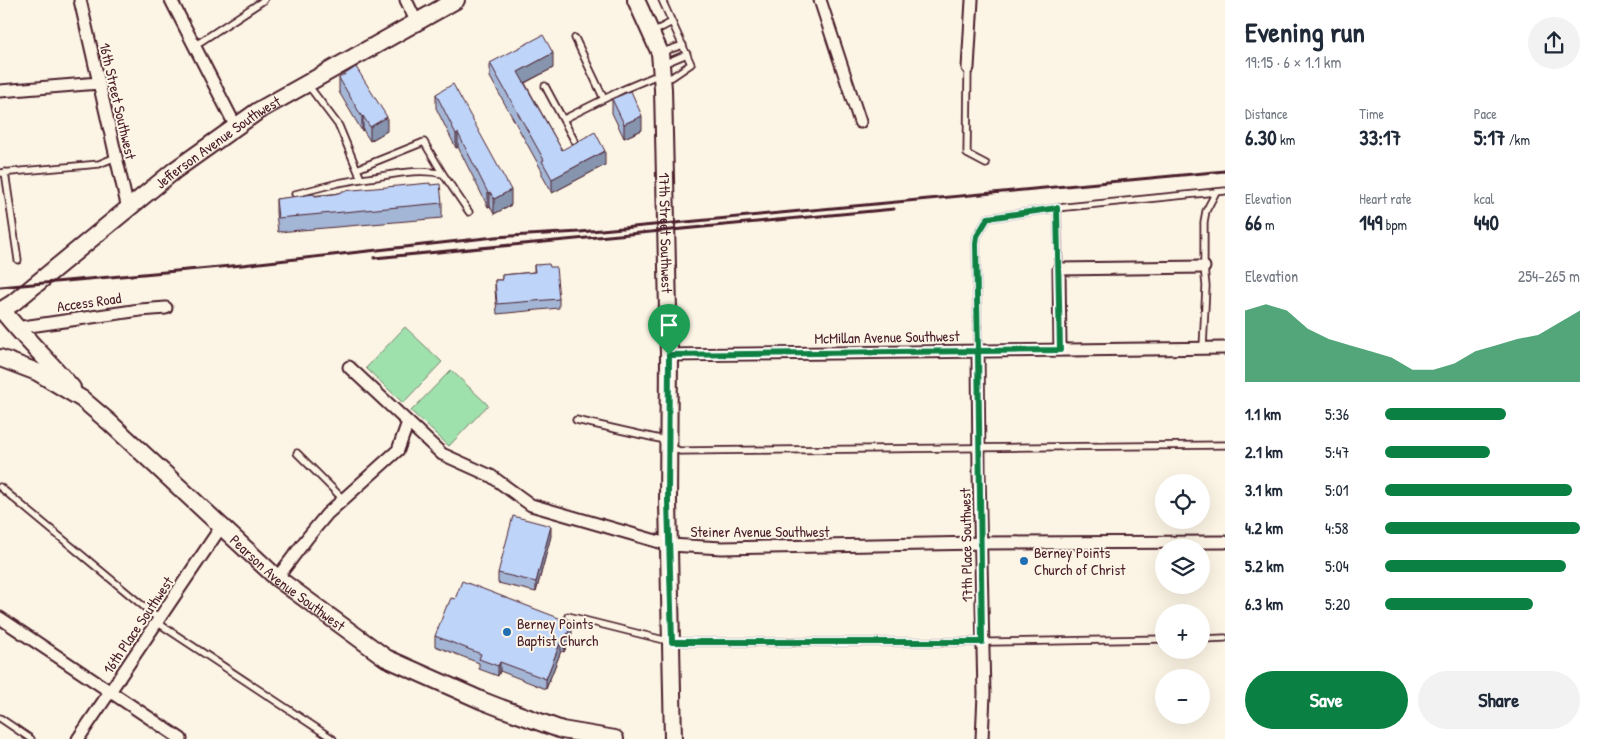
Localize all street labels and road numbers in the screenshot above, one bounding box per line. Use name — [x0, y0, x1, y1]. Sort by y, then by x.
street label: 16th Street Southwest — [94, 41, 142, 162]
street label: Jefferson Avenue Southwest — [150, 90, 285, 193]
street label: 17th Street Southwest — [654, 172, 678, 294]
street label: Access Road — [56, 287, 123, 317]
street label: McMillan Avenue Southwest — [814, 325, 961, 349]
street label: 17th Place Southwest — [954, 487, 977, 602]
street label: Steiner Avenue Southwest — [690, 521, 830, 542]
street label: Pearson Avenue Southwest — [226, 529, 351, 636]
street label: 16th Place Southwest — [98, 572, 179, 678]

